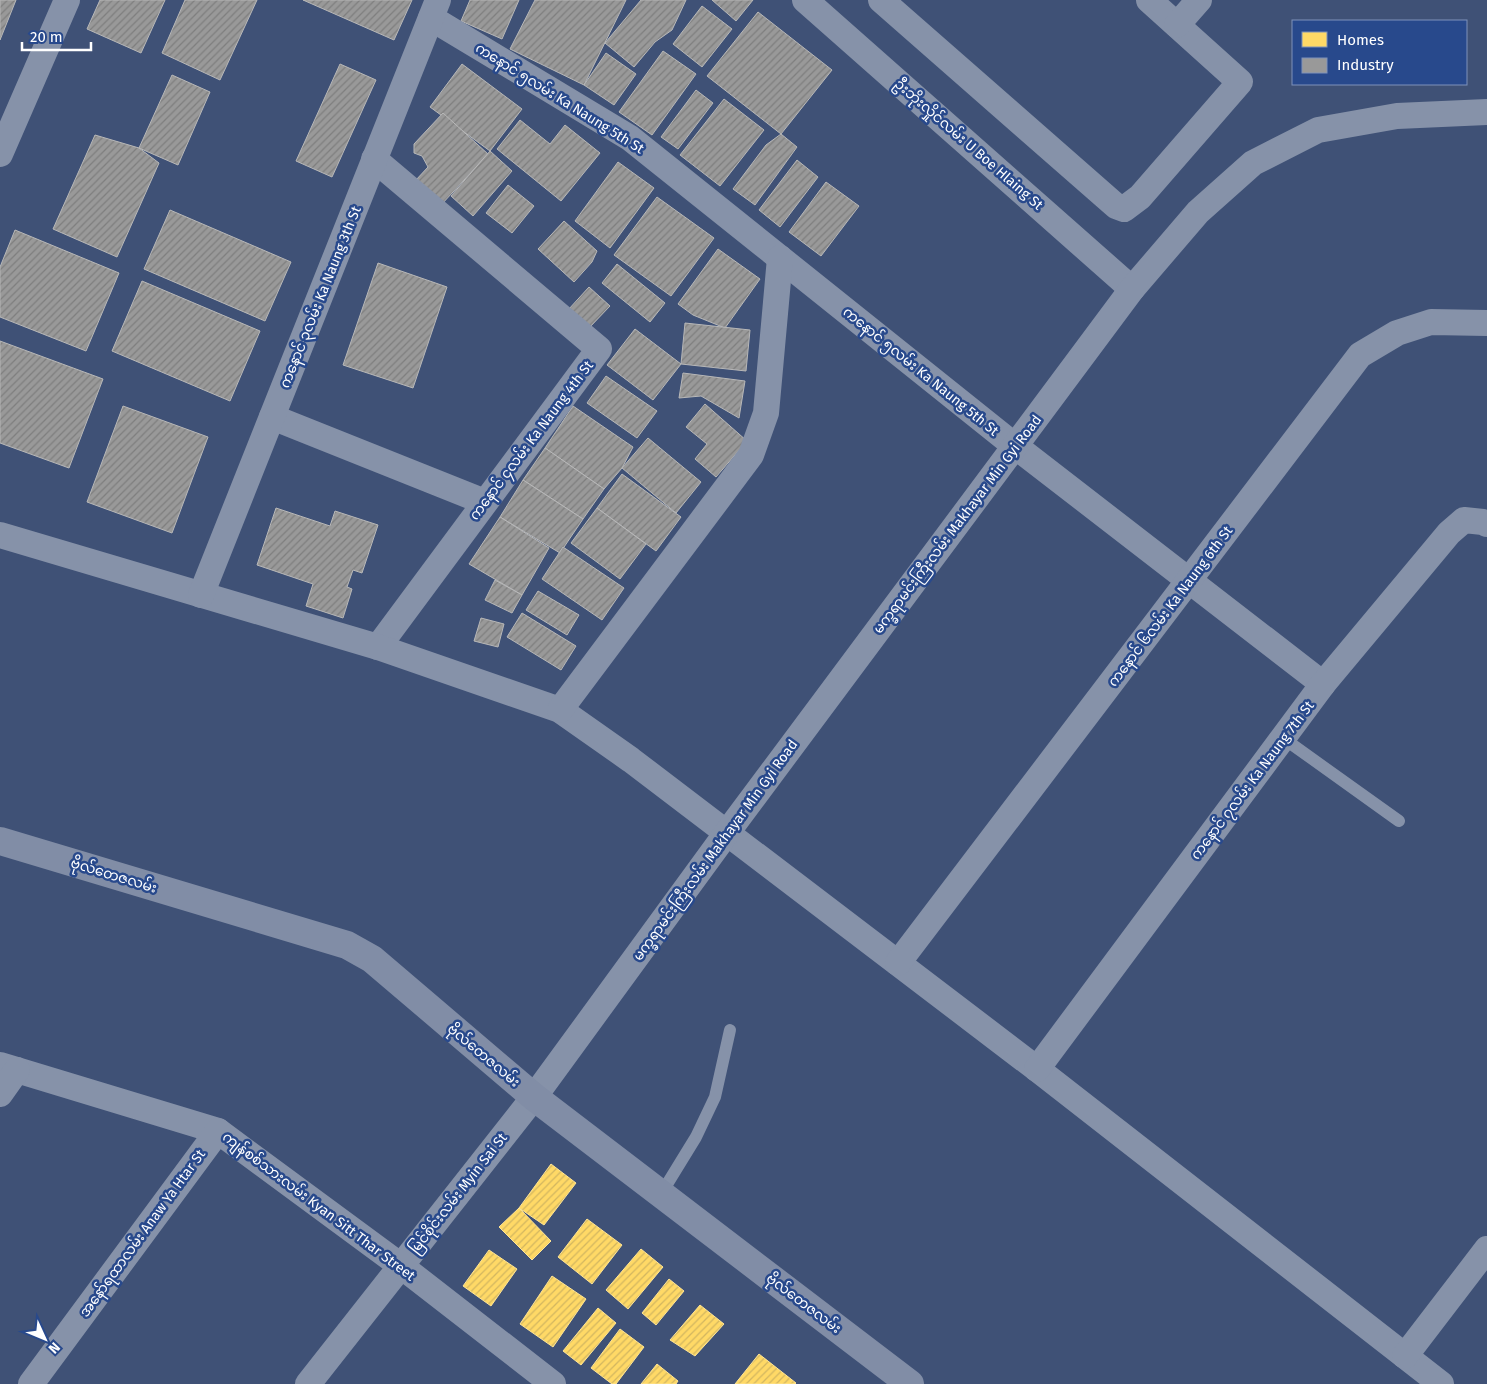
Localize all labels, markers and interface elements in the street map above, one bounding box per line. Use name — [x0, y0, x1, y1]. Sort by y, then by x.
scale bar — [22, 20, 91, 52]
legend — [1292, 20, 1467, 85]
text: 20 m — [30, 28, 63, 46]
text: Homes — [1337, 31, 1384, 49]
street label: ကနောင် ၅လမ်း Ka Naung 5th St — [471, 38, 649, 160]
text: Industry — [1337, 56, 1394, 74]
street label: ဦးဘိုးလှိုင်လမ်း U Boe Hlaing St — [889, 74, 1048, 216]
street label: ကနောင် ၃လမ်း Ka Naung 3th St — [274, 202, 368, 392]
street label: ကနောင် ၅လမ်း Ka Naung 5th St — [838, 302, 1004, 442]
street label: ကနောင် ၄လမ်း Ka Naung 4th St — [464, 355, 600, 525]
street label: မက္ခရာမင်းကြီးလမ်း Makhayar Min Gyi Road — [868, 410, 1048, 639]
street label: ကနောင် ၆လမ်း Ka Naung 6th St — [1103, 521, 1239, 692]
street label: ကနောင် ၇လမ်း Ka Naung 7th St — [1186, 696, 1321, 865]
street label: မက္ခရာမင်းကြီးလမ်း Makhayar Min Gyi Road — [628, 735, 804, 966]
street label: ဗိုလ်တေဇလမ်း — [68, 852, 160, 900]
street label: ဗိုလ်တေဇလမ်း — [442, 1019, 525, 1093]
street label: ကျန်စစ်သားလမ်း Kyan Sitt Thar Street — [217, 1127, 420, 1287]
street label: မြင်စိုင်းလမ်း Myin Sai St — [405, 1128, 514, 1259]
street label: အနော်ရထာလမ်း Anaw Ya Htar St — [74, 1144, 212, 1322]
street label: ဗိုလ်တေဇလမ်း — [761, 1268, 846, 1339]
north arrow — [20, 1314, 70, 1364]
text: N — [45, 1338, 63, 1357]

